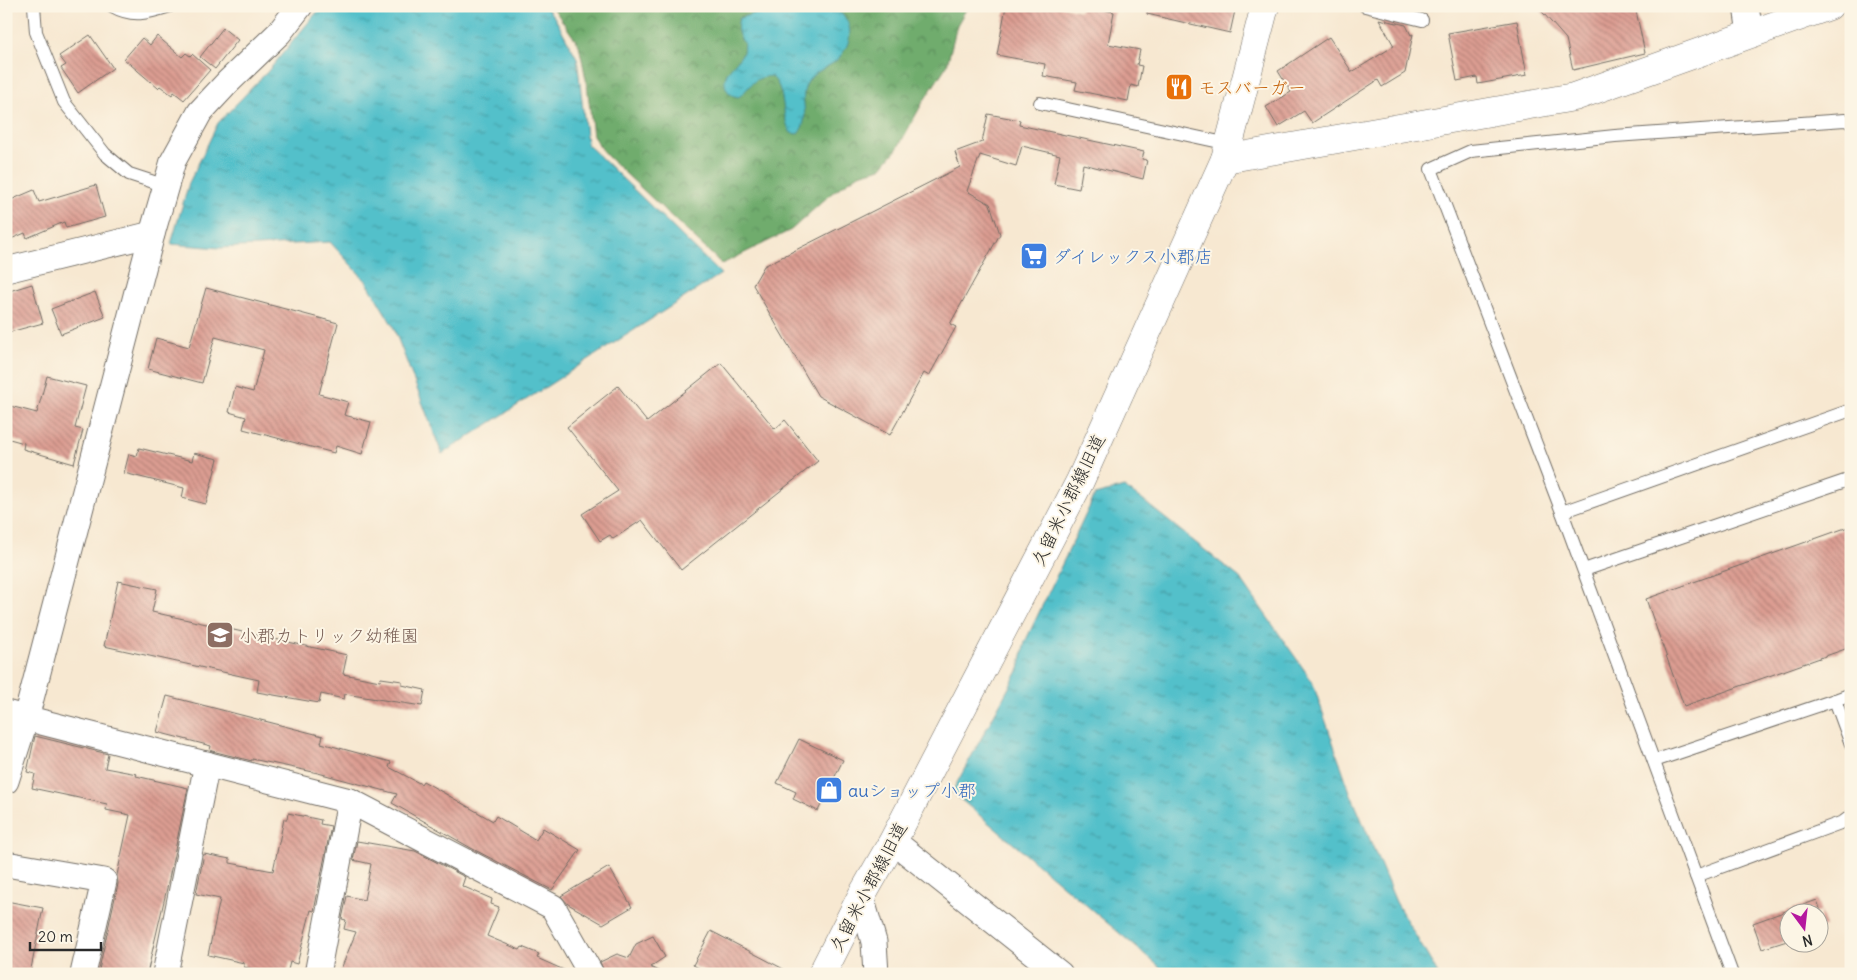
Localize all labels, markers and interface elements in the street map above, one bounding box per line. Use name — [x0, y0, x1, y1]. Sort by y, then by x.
restaurant icon: モスバーガー — [1164, 72, 1194, 102]
place label: モスバーガー — [1198, 76, 1306, 99]
supermarket icon: ダイレックス小郡店 — [1019, 241, 1049, 271]
place label: ダイレックス小郡店 — [1053, 245, 1213, 268]
street label: 久留米小郡線旧道 — [1026, 430, 1110, 570]
school or university icon: 小郡カトリック幼稚園 — [205, 620, 235, 650]
place label: 小郡カトリック幼稚園 — [239, 624, 419, 647]
shop icon: auショップ小郡 — [814, 775, 844, 805]
place label: auショップ小郡 — [848, 779, 976, 802]
street label: 久留米小郡線旧道 — [824, 818, 912, 956]
north arrow — [1780, 902, 1830, 952]
scale bar — [30, 920, 101, 952]
text: 20 m — [38, 927, 73, 946]
text: N — [1800, 931, 1814, 951]

